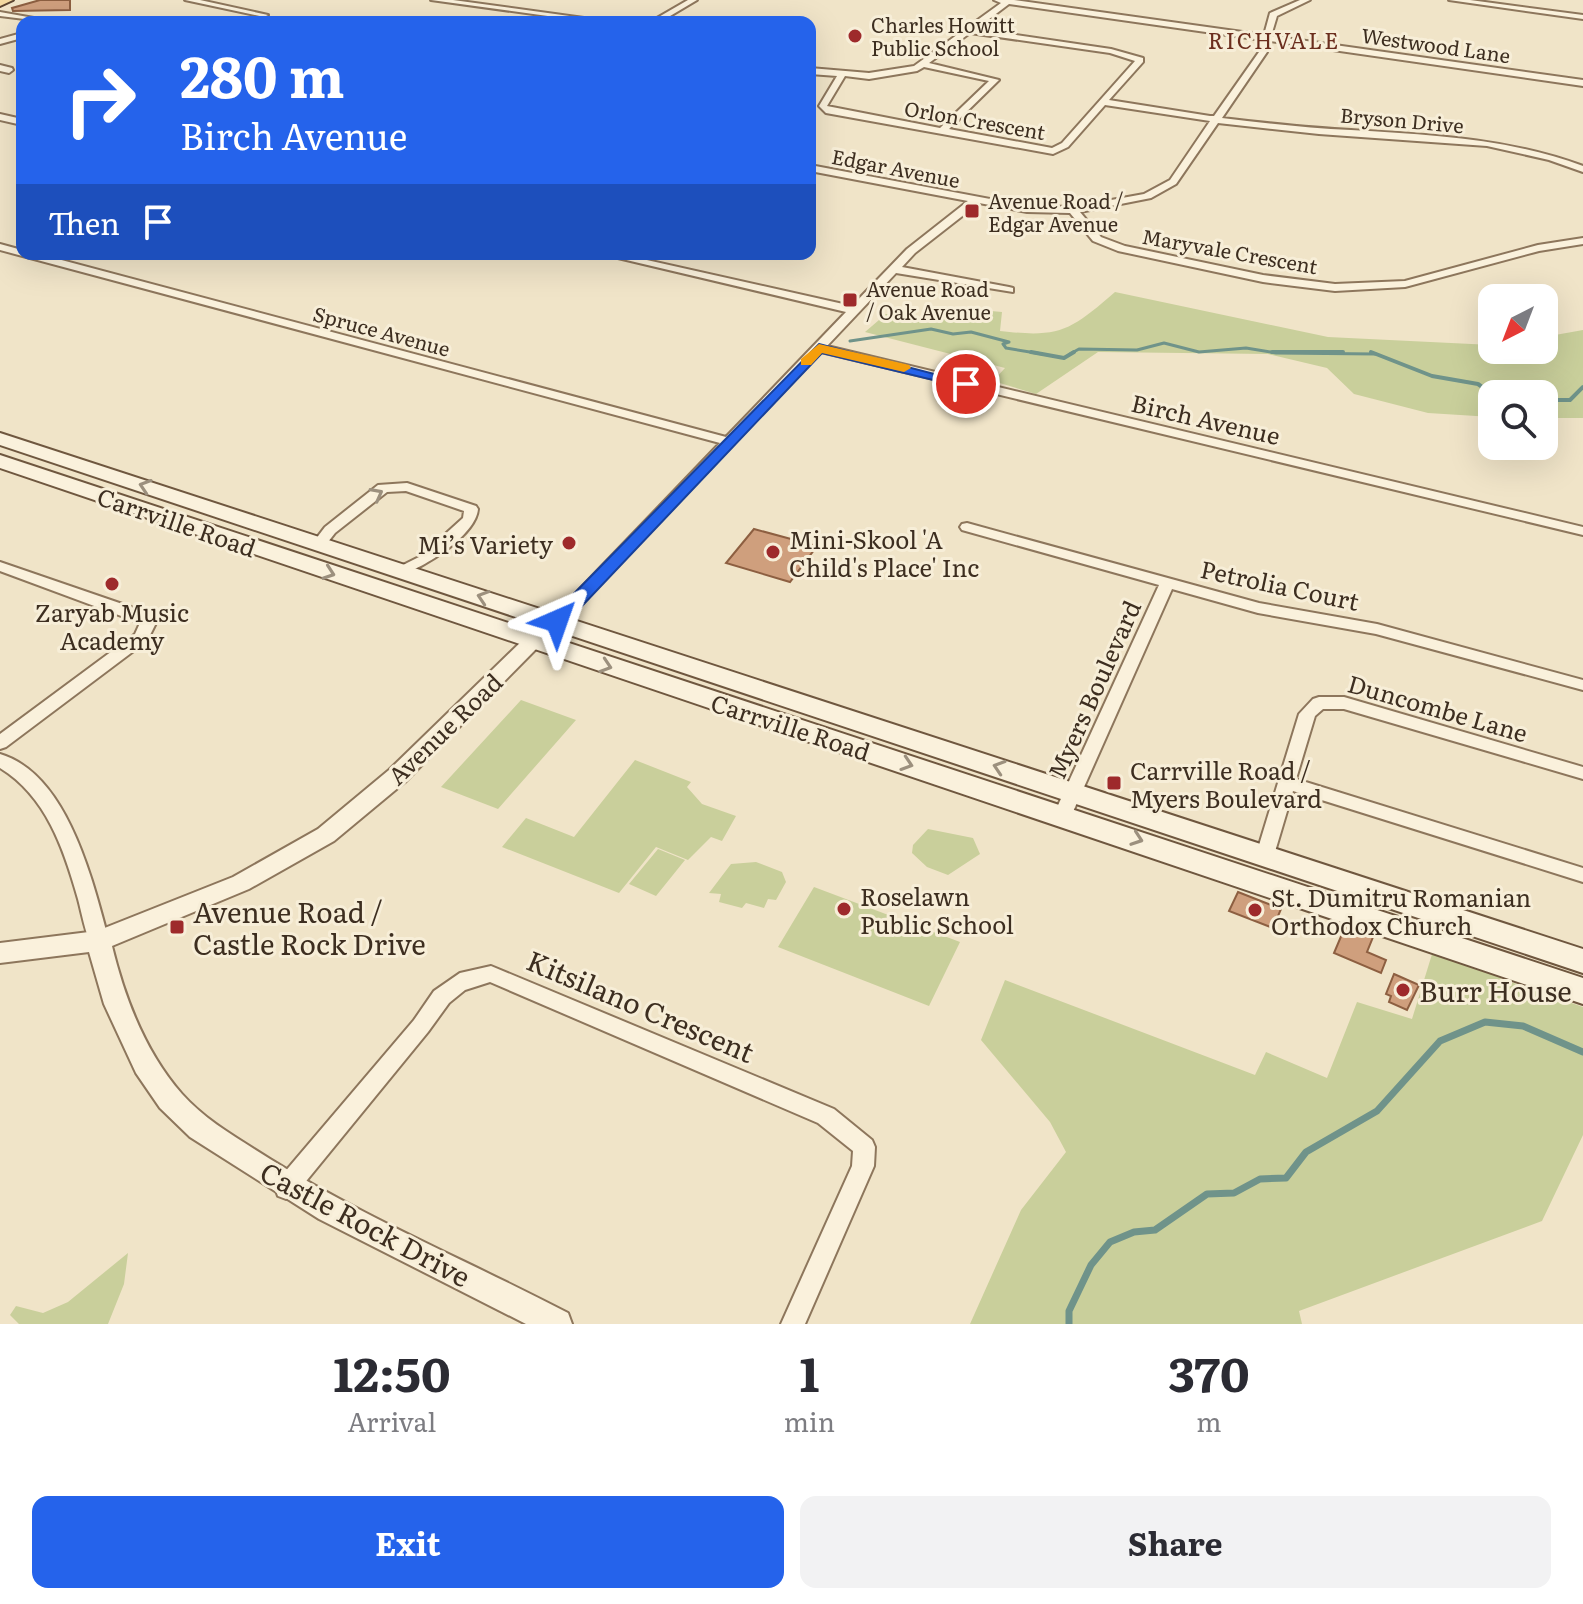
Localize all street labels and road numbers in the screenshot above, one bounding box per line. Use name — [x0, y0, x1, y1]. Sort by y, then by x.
street label: Westwood Lane — [1360, 19, 1512, 69]
street label: Orlon Crescent — [902, 92, 1048, 146]
street label: Bryson Drive — [1339, 99, 1465, 139]
street label: Edgar Avenue — [829, 140, 963, 194]
street label: Maryvale Crescent — [1140, 220, 1320, 280]
street label: Spruce Avenue — [310, 297, 454, 363]
street label: Birch Avenue — [1128, 384, 1284, 452]
street label: Carrville Road — [93, 478, 261, 565]
street label: Petrolia Court — [1197, 550, 1363, 618]
street label: Myers Boulevard — [1038, 594, 1148, 784]
street label: Avenue Road — [379, 664, 509, 792]
street label: Duncombe Lane — [1344, 665, 1532, 749]
street label: Carrville Road — [707, 684, 875, 768]
street label: Kitsilano Crescent — [521, 938, 762, 1072]
street label: Castle Rock Drive — [253, 1150, 479, 1296]

